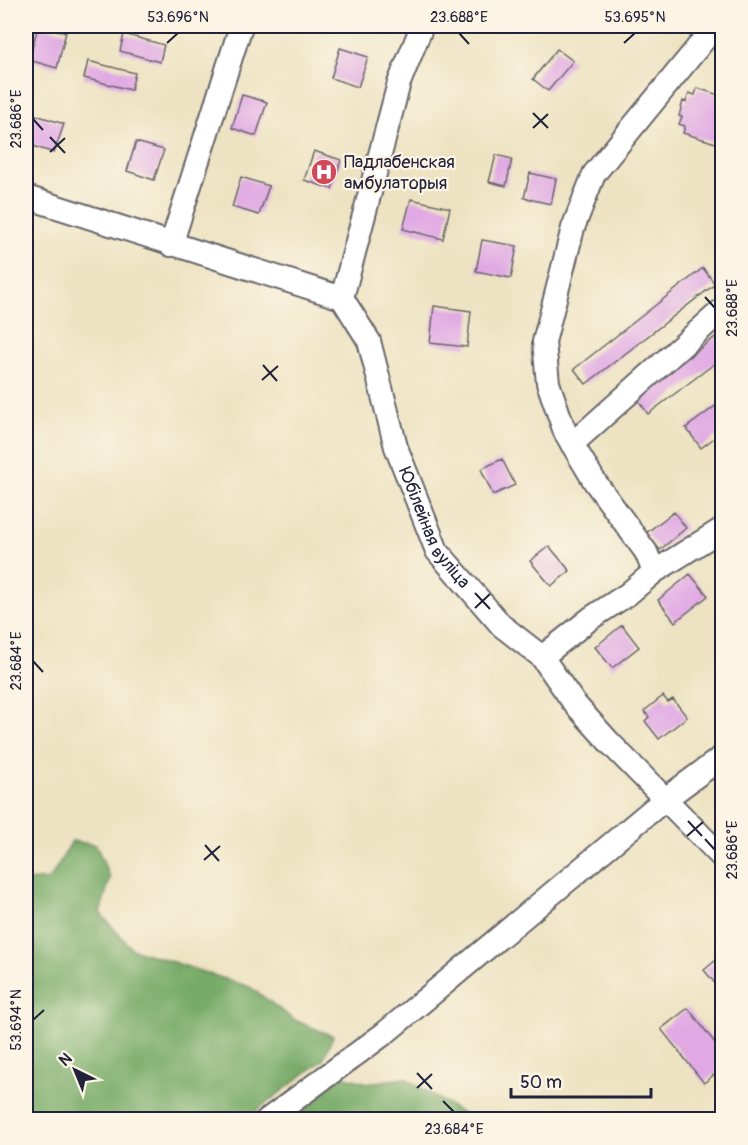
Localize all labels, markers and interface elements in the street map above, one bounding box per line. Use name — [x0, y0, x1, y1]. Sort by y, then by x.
text: 53.696°N — [147, 8, 209, 27]
text: 23.688°E — [430, 8, 488, 27]
text: 53.695°N — [604, 8, 666, 27]
text: 23.686°E — [7, 89, 26, 148]
place label: Падлабенская амбулаторыя — [344, 151, 455, 195]
hospital icon: Падлабенская амбулаторыя — [309, 157, 339, 187]
text: 23.688°E — [723, 279, 742, 337]
street label: Юбілейная вуліца — [394, 464, 476, 593]
text: 23.684°E — [7, 631, 26, 690]
text: 23.686°E — [723, 820, 742, 879]
text: 53.694°N — [7, 989, 26, 1051]
north arrow — [45, 1040, 105, 1100]
text: N — [55, 1049, 76, 1071]
scale bar — [511, 1061, 650, 1099]
text: 50 m — [520, 1071, 562, 1094]
text: 23.684°E — [425, 1120, 484, 1139]

